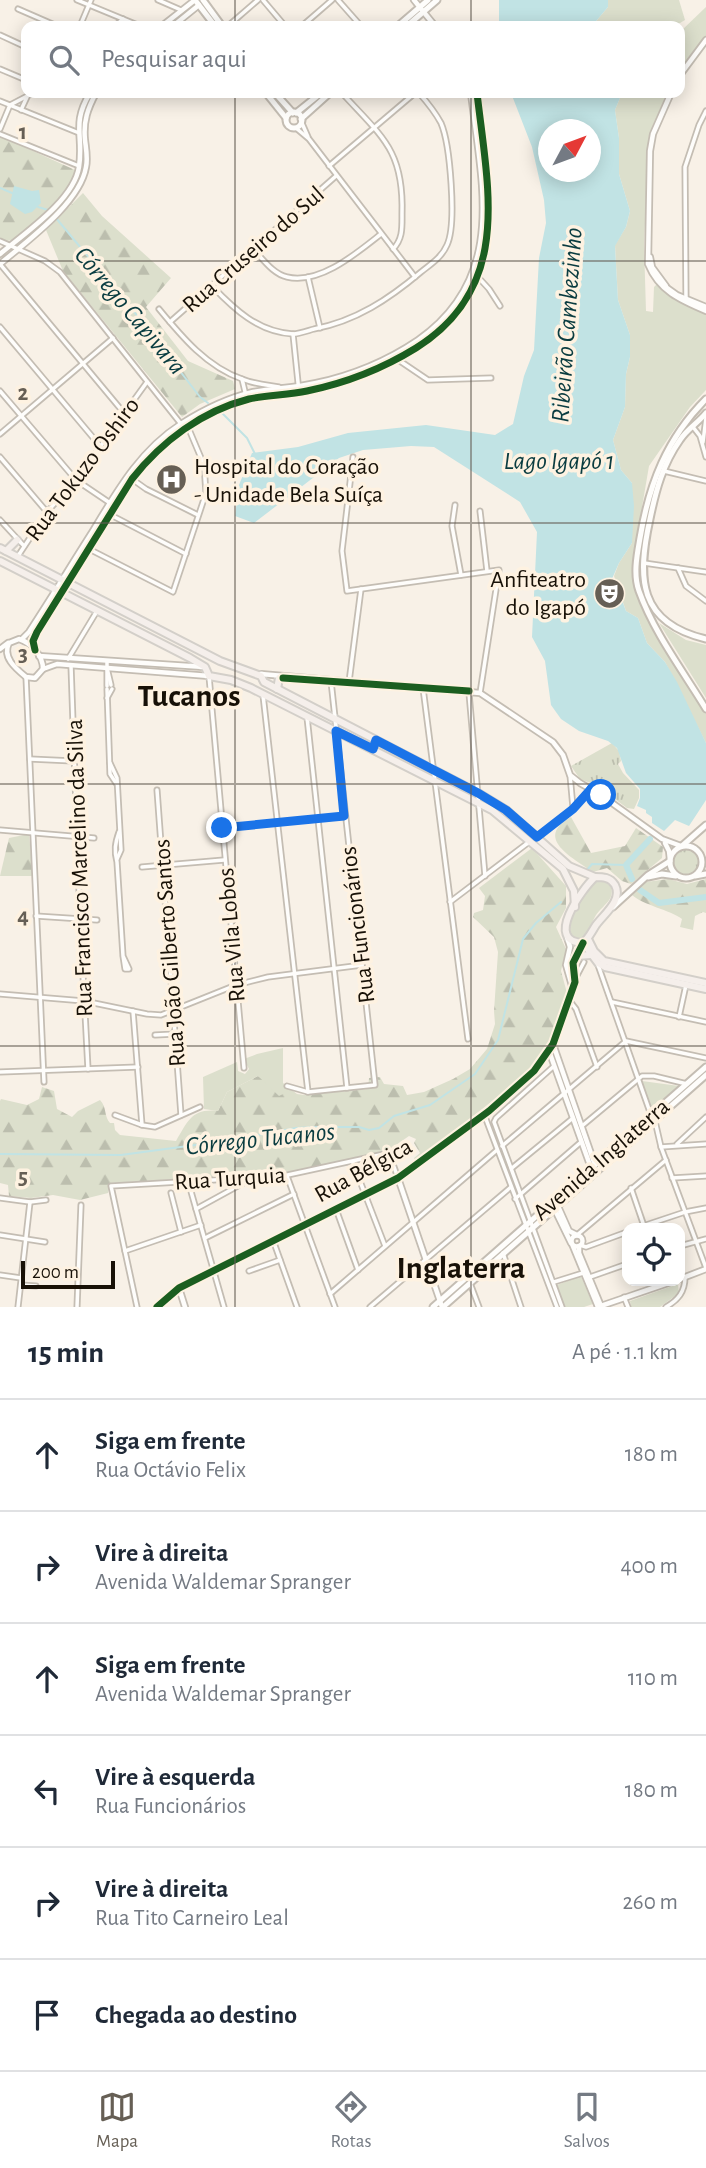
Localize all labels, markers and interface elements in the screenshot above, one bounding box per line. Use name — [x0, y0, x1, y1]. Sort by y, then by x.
search box — [21, 21, 685, 98]
icon: search — [45, 41, 83, 79]
text: Pesquisar aqui — [101, 46, 247, 72]
north arrow — [538, 119, 601, 182]
text: 1 — [19, 121, 27, 144]
street label: Rua Cruseiro do Sul — [178, 182, 329, 318]
water label: Ribeirão Cambezinho — [547, 226, 587, 424]
water label: Córrego Capivara — [69, 242, 191, 380]
text: 2 — [18, 382, 29, 405]
street label: Rua Tokuzo Oshiro — [21, 393, 144, 546]
water label: Lago Igapó 1 — [503, 448, 615, 474]
place label: Hospital do Coração - Unidade Bela Suíça — [194, 455, 383, 507]
hospital icon: Hospital do Coração - Unidade Bela Suíça — [154, 463, 188, 497]
place label: Anfiteatro do Igapó — [490, 568, 586, 620]
theatre icon: Anfiteatro do Igapó — [592, 576, 626, 610]
text: 3 — [18, 643, 28, 666]
district label: Tucanos — [138, 680, 240, 712]
street label: Rua Francisco Marcelino da Silva — [63, 719, 97, 1017]
route start — [585, 779, 616, 810]
route end — [206, 812, 237, 843]
street label: Rua João Gilberto Santos — [150, 838, 190, 1068]
street label: Rua Funcionários — [336, 845, 380, 1005]
street label: Rua Vila Lobos — [214, 867, 250, 1003]
text: 4 — [17, 905, 29, 928]
street label: Avenida Inglaterra — [529, 1094, 674, 1225]
water label: Córrego Tucanos — [184, 1118, 336, 1160]
street label: Rua Bélgica — [311, 1134, 416, 1207]
street label: Rua Turquia — [174, 1163, 286, 1195]
text: 5 — [18, 1166, 28, 1189]
map controls — [622, 1223, 685, 1286]
button: locate — [622, 1223, 685, 1286]
district label: Inglaterra — [396, 1252, 526, 1284]
scale bar — [21, 1258, 116, 1290]
text: 200 m — [32, 1263, 79, 1282]
text: 15 min — [28, 1338, 104, 1368]
text: A pé · 1.1 km — [572, 1341, 678, 1364]
text: Siga em frente — [95, 1428, 246, 1454]
icon: ahead — [28, 1436, 66, 1474]
text: 180 m — [625, 1443, 678, 1466]
text: Rua Octávio Felix — [95, 1459, 246, 1482]
text: Vire à direita — [95, 1540, 229, 1566]
icon: right — [28, 1548, 66, 1586]
text: 400 m — [620, 1555, 678, 1578]
text: Avenida Waldemar Spranger — [95, 1571, 351, 1594]
text: Siga em frente — [95, 1652, 246, 1678]
icon: ahead — [28, 1660, 66, 1698]
text: 110 m — [628, 1667, 678, 1690]
text: Avenida Waldemar Spranger — [95, 1683, 351, 1706]
text: Vire à esquerda — [95, 1764, 256, 1790]
icon: left — [28, 1772, 66, 1810]
text: 180 m — [625, 1779, 678, 1802]
text: Rua Funcionários — [95, 1795, 246, 1818]
text: Vire à direita — [95, 1876, 229, 1902]
icon: right — [28, 1884, 66, 1922]
text: 260 m — [622, 1891, 678, 1914]
text: Rua Tito Carneiro Leal — [95, 1907, 289, 1930]
icon: arrive — [28, 1996, 66, 2034]
text: Chegada ao destino — [95, 2002, 297, 2028]
tab: Mapa — [96, 2088, 138, 2153]
tab: Rotas — [330, 2088, 371, 2153]
tab: Salvos — [564, 2088, 610, 2153]

